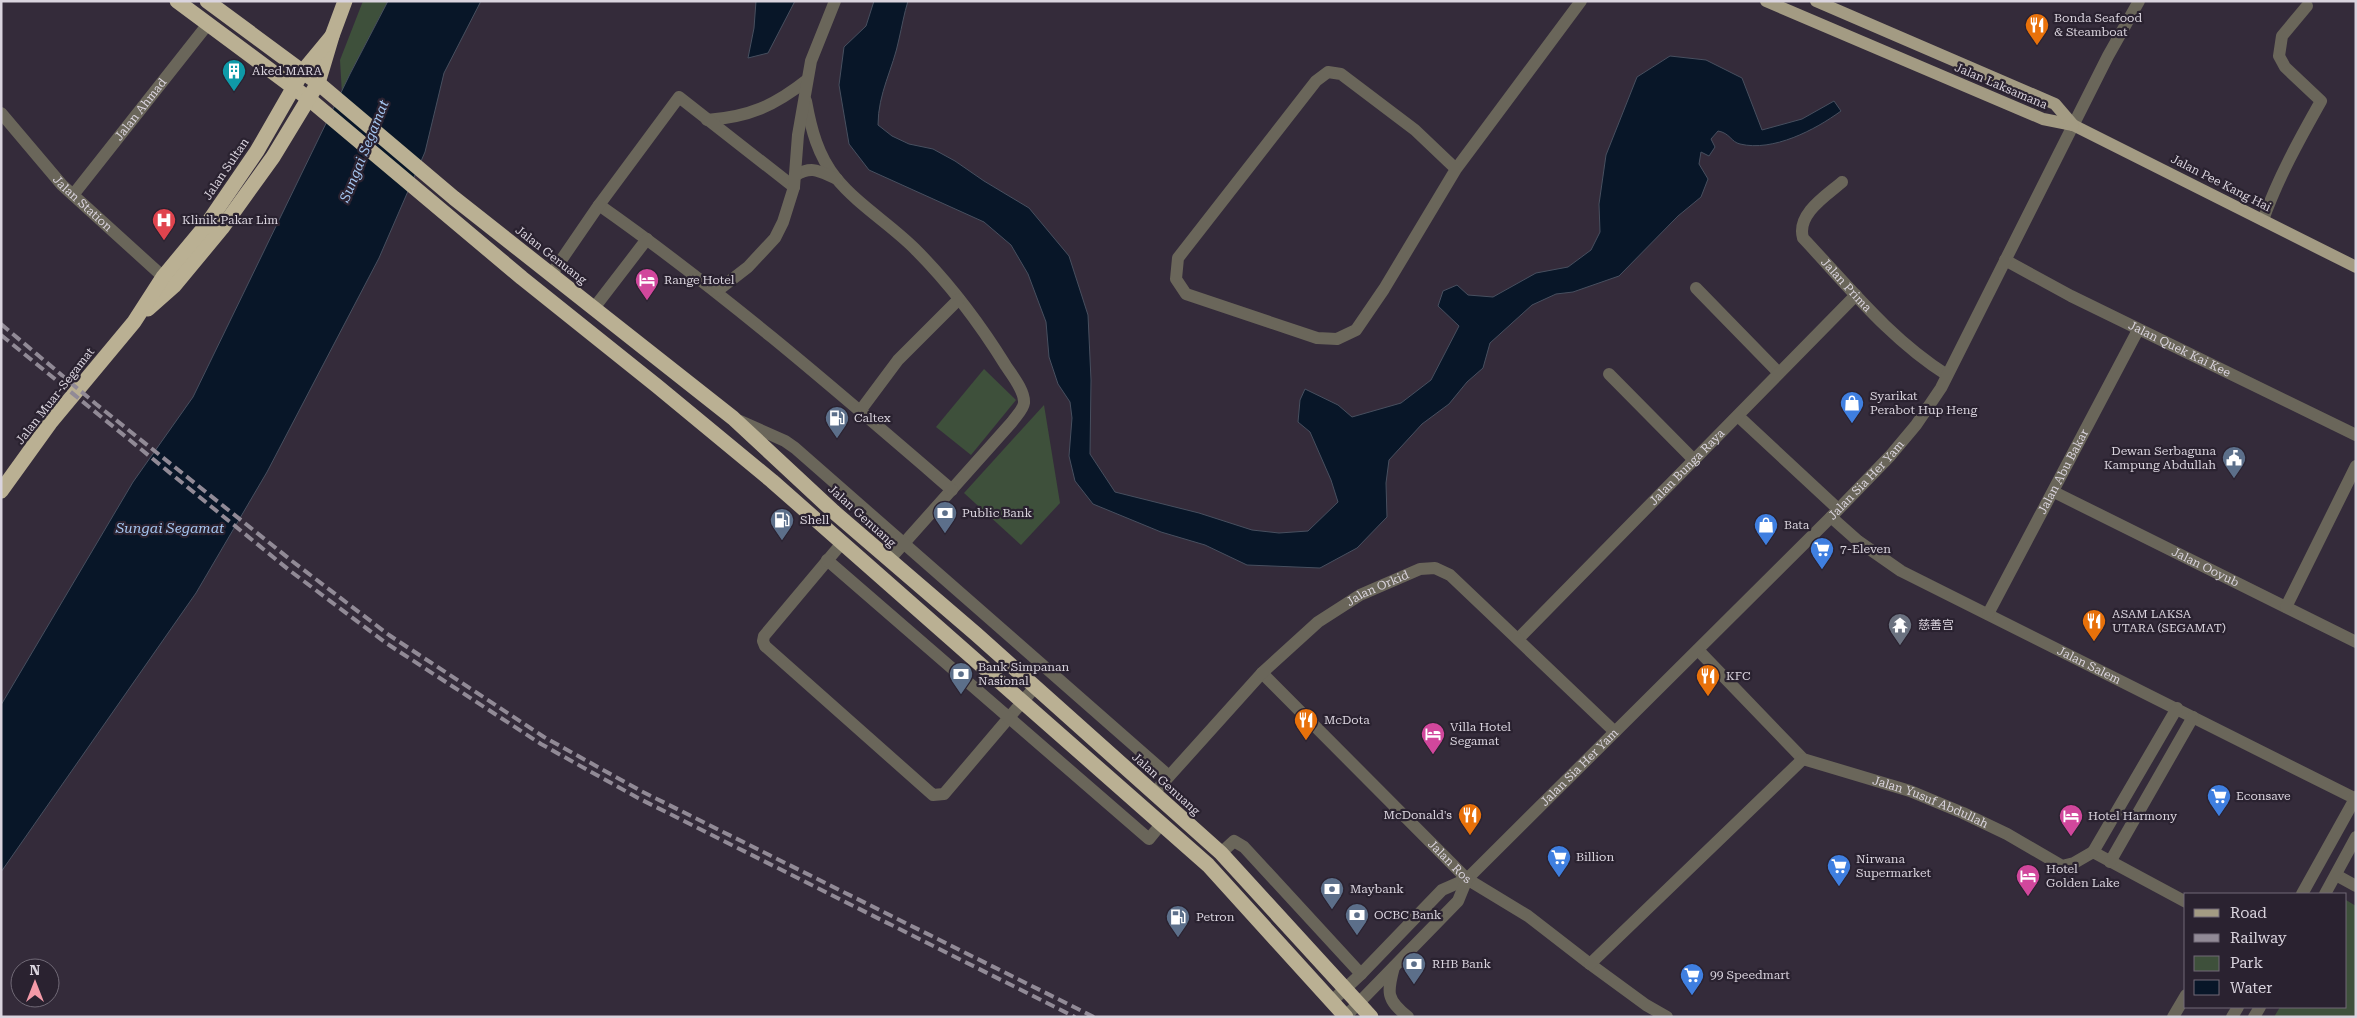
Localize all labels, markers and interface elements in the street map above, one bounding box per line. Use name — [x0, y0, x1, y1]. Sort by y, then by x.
place label: Bonda Seafood & Steamboat — [2054, 11, 2142, 39]
restaurant icon: Bonda Seafood & Steamboat — [2024, 12, 2050, 46]
building icon: Aked MARA — [221, 58, 247, 92]
street label: Jalan Laksamana — [1953, 60, 2050, 112]
place label: Aked MARA — [252, 64, 322, 78]
street label: Jalan Ahmad — [112, 75, 170, 143]
water label: Sungai Segamat — [336, 97, 392, 205]
street label: Jalan Sultan — [200, 135, 252, 202]
street label: Jalan Pee Kang Hai — [2169, 152, 2274, 214]
street label: Jalan Station — [50, 173, 115, 234]
hospital icon: Klinik Pakar Lim — [151, 207, 177, 241]
place label: Klinik Pakar Lim — [182, 213, 278, 227]
street label: Jalan Genuang — [513, 223, 589, 287]
street label: Jalan Prima — [1818, 255, 1875, 315]
hotel icon: Range Hotel — [634, 267, 660, 301]
place label: Range Hotel — [664, 273, 735, 287]
street label: Jalan Quek Kai Kee — [2126, 318, 2233, 380]
street label: Jalan Muar-Segamat — [13, 344, 97, 447]
place label: Syarikat Perabot Hup Heng — [1870, 389, 1977, 417]
shop icon: Syarikat Perabot Hup Heng — [1839, 390, 1865, 424]
fuel station icon: Caltex — [824, 405, 850, 439]
place label: Caltex — [854, 411, 891, 425]
street label: Jalan Bunga Raya — [1646, 426, 1728, 508]
street label: Jalan Abu Bakar — [2035, 427, 2091, 516]
street label: Jalan Sia Her Yam — [1825, 438, 1907, 523]
place label: Dewan Serbaguna Kampung Abdullah — [2104, 444, 2216, 472]
public building icon: Dewan Serbaguna Kampung Abdullah — [2221, 445, 2247, 479]
street label: Jalan Genuang — [825, 482, 899, 550]
bank icon: Public Bank — [932, 500, 958, 534]
place label: Public Bank — [962, 506, 1032, 520]
fuel station icon: Shell — [769, 507, 795, 541]
shop icon: Bata — [1753, 512, 1779, 546]
place label: Shell — [800, 513, 829, 527]
place label: Bata — [1784, 518, 1810, 532]
water label: Sungai Segamat — [115, 520, 225, 536]
supermarket icon: 7-Eleven — [1809, 536, 1835, 570]
place label: 7-Eleven — [1840, 542, 1891, 556]
street label: Jalan Ooyub — [2169, 545, 2241, 590]
street label: Jalan Orkid — [1344, 568, 1411, 609]
place label: ASAM LAKSA UTARA (SEGAMAT) — [2112, 607, 2226, 635]
restaurant icon: ASAM LAKSA UTARA (SEGAMAT) — [2081, 608, 2107, 642]
temple icon: 慈善宫 — [1887, 612, 1913, 646]
place label: 慈善宫 — [1918, 618, 1954, 632]
street label: Jalan Salem — [2055, 643, 2123, 687]
place label: Bank Simpanan Nasional — [978, 660, 1069, 688]
bank icon: Bank Simpanan Nasional — [948, 661, 974, 695]
restaurant icon: KFC — [1695, 663, 1721, 697]
place label: KFC — [1726, 669, 1751, 683]
restaurant icon: McDota — [1293, 707, 1319, 741]
place label: McDota — [1324, 713, 1370, 727]
place label: Villa Hotel Segamat — [1450, 720, 1511, 748]
hotel icon: Villa Hotel Segamat — [1420, 721, 1446, 755]
street label: Jalan Sia Her Yam — [1537, 726, 1621, 809]
street label: Jalan Genuang — [1129, 750, 1203, 818]
street label: Jalan Yusuf Abdullah — [1871, 773, 1991, 831]
supermarket icon: Econsave — [2206, 783, 2232, 817]
place label: Econsave — [2236, 789, 2291, 803]
restaurant icon: McDonald's — [1457, 802, 1483, 836]
hotel icon: Hotel Harmony — [2058, 803, 2084, 837]
place label: McDonald's — [1384, 808, 1452, 822]
place label: Hotel Harmony — [2088, 809, 2178, 823]
street label: Jalan Ros — [1425, 837, 1473, 887]
supermarket icon: Billion — [1546, 844, 1572, 878]
place label: Billion — [1576, 850, 1614, 864]
place label: Nirwana Supermarket — [1856, 852, 1932, 880]
supermarket icon: Nirwana Supermarket — [1826, 853, 1852, 887]
place label: Hotel Golden Lake — [2046, 862, 2120, 890]
hotel icon: Hotel Golden Lake — [2015, 863, 2041, 897]
bank icon: Maybank — [1319, 876, 1345, 910]
place label: Maybank — [1350, 882, 1404, 896]
legend — [2184, 893, 2347, 1008]
bank icon: OCBC Bank — [1344, 902, 1370, 936]
fuel station icon: Petron — [1165, 904, 1191, 938]
text: Road — [2230, 904, 2267, 922]
place label: OCBC Bank — [1374, 908, 1442, 922]
place label: Petron — [1196, 910, 1235, 924]
text: Railway — [2230, 929, 2287, 947]
bank icon: RHB Bank — [1401, 951, 1427, 985]
text: Park — [2230, 954, 2264, 972]
place label: RHB Bank — [1432, 957, 1491, 971]
north arrow — [10, 958, 60, 1008]
text: N — [30, 962, 41, 978]
supermarket icon: 99 Speedmart — [1679, 962, 1705, 996]
place label: 99 Speedmart — [1710, 968, 1790, 982]
text: Water — [2230, 979, 2272, 997]

